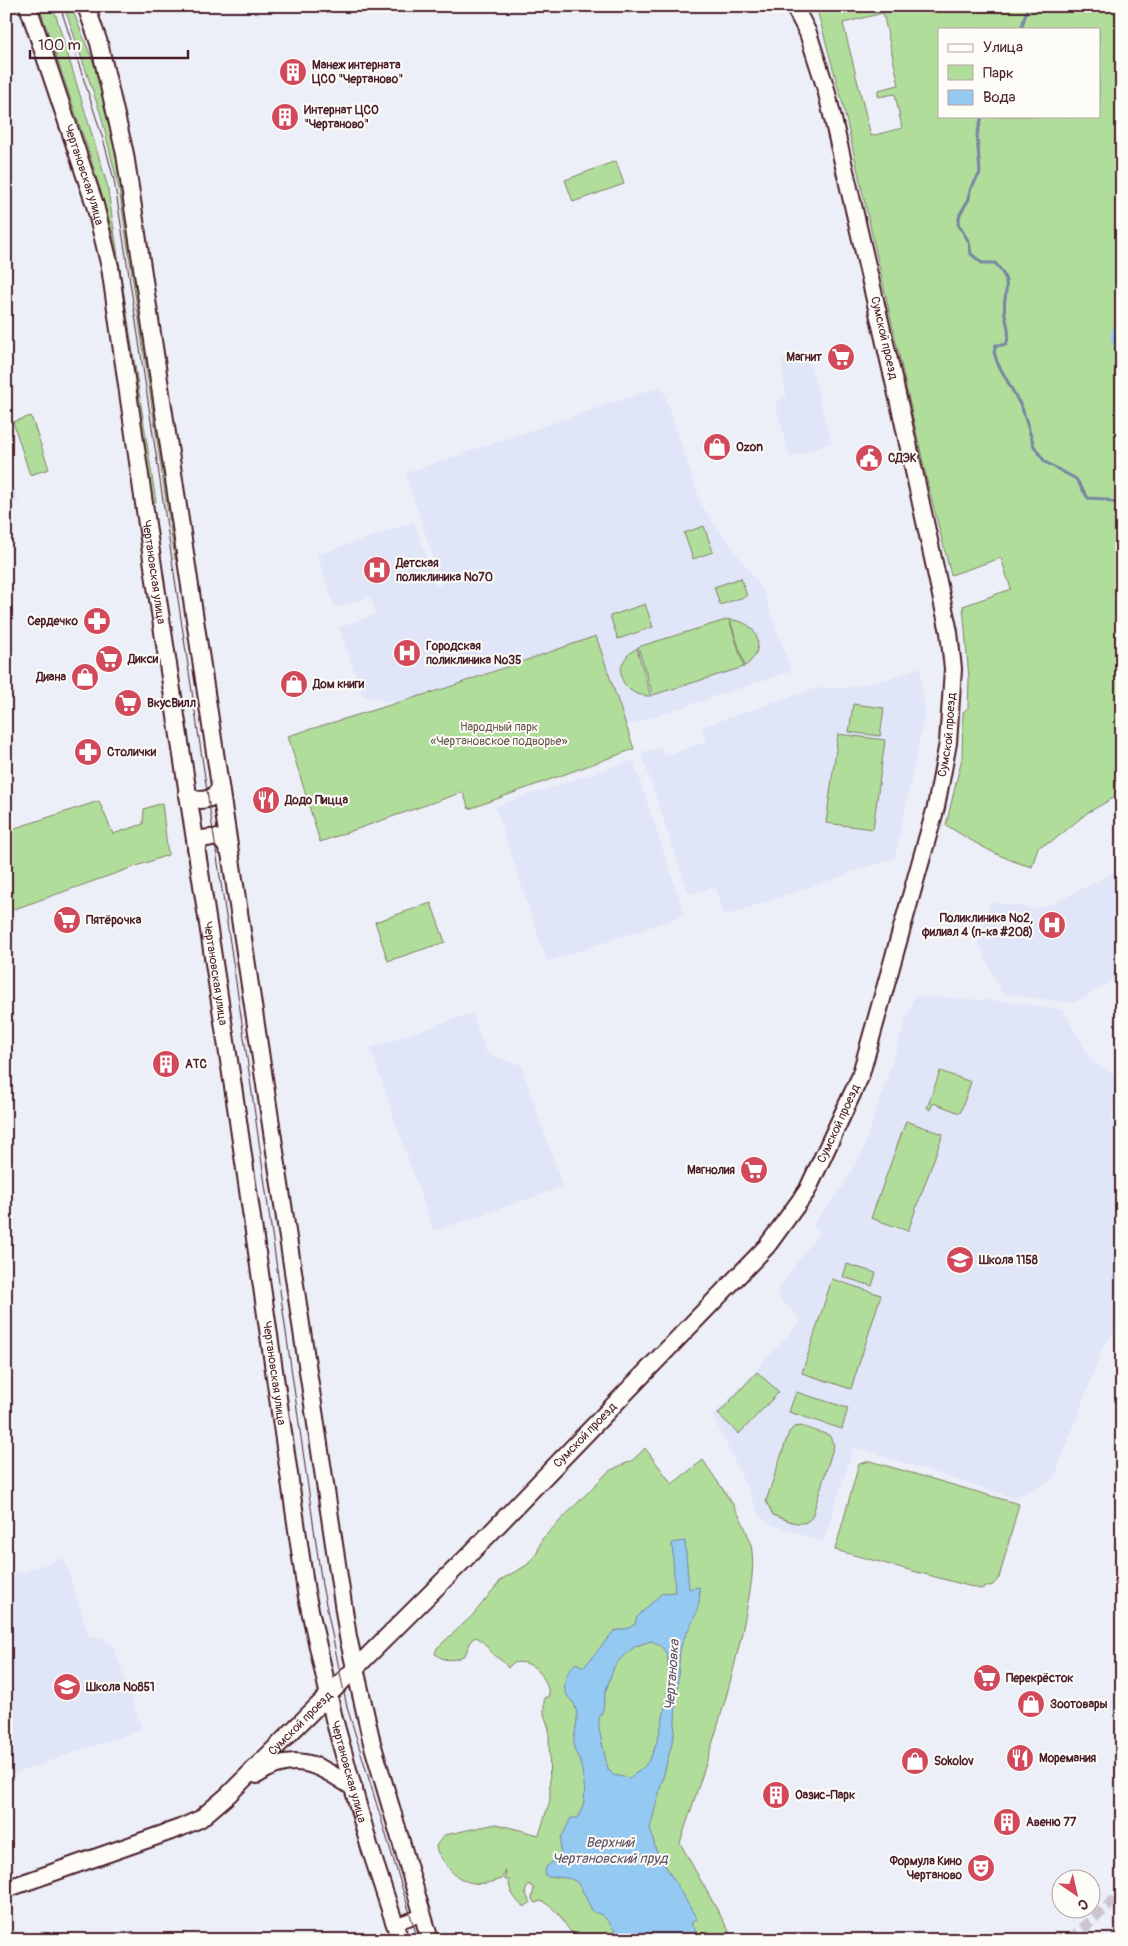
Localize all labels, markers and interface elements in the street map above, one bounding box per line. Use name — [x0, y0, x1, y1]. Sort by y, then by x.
scale bar — [30, 28, 188, 60]
legend — [938, 28, 1100, 118]
text: 100 m — [38, 36, 81, 55]
text: Улица — [983, 38, 1023, 57]
building icon: Манеж интерната ЦСО "Чертаново" — [278, 57, 308, 87]
place label: Манеж интерната ЦСО "Чертаново" — [312, 58, 403, 87]
text: Парк — [983, 64, 1014, 83]
text: Вода — [983, 88, 1016, 107]
building icon: Интернат ЦСО "Чертаново" — [270, 102, 300, 132]
place label: Интернат ЦСО "Чертаново" — [304, 103, 379, 132]
street label: Чертановская улица — [61, 123, 107, 227]
street label: Сумской проезд — [867, 295, 901, 382]
supermarket icon: Магнит — [826, 342, 856, 372]
place label: Магнит — [786, 350, 823, 365]
shop icon: Ozon — [702, 432, 732, 462]
place label: Ozon — [736, 440, 763, 455]
public building icon: СДЭК — [854, 443, 884, 473]
place label: СДЭК — [888, 451, 917, 466]
street label: Чертановская улица — [139, 519, 169, 625]
hospital icon: Детская поликлиника №70 — [362, 555, 392, 585]
place label: Детская поликлиника №70 — [395, 556, 493, 585]
pharmacy icon: Сердечко — [82, 606, 112, 636]
place label: Сердечко — [27, 614, 79, 629]
hospital icon: Городская поликлиника №35 — [392, 638, 422, 668]
place label: Городская поликлиника №35 — [426, 639, 522, 668]
supermarket icon: Дикси — [94, 644, 124, 674]
place label: Дикси — [127, 652, 159, 667]
shop icon: Диана — [70, 662, 100, 692]
shop icon: Дом книги — [279, 669, 309, 699]
place label: Диана — [35, 670, 66, 685]
place label: Дом книги — [312, 677, 365, 692]
supermarket icon: ВкусВилл — [113, 688, 143, 718]
street label: Сумской проезд — [934, 691, 959, 778]
place label: ВкусВилл — [147, 696, 196, 711]
park label: Народный парк «Чертановское подворье» — [430, 720, 568, 749]
pharmacy icon: Столички — [73, 737, 103, 767]
place label: Столички — [107, 745, 157, 760]
restaurant icon: Додо Пицца — [251, 785, 281, 815]
place label: Додо Пицца — [284, 793, 348, 808]
supermarket icon: Пятёрочка — [52, 905, 82, 935]
hospital icon: Поликлиника №2, филиал 4 (п-ка #208) — [1037, 910, 1067, 940]
place label: Поликлиника №2, филиал 4 (п-ка #208) — [921, 911, 1033, 940]
place label: Пятёрочка — [86, 913, 142, 928]
street label: Чертановская улица — [200, 920, 231, 1027]
building icon: АТС — [151, 1049, 181, 1079]
place label: АТС — [185, 1057, 207, 1072]
street label: Сумской проезд — [814, 1081, 863, 1165]
supermarket icon: Магнолия — [739, 1155, 769, 1185]
place label: Магнолия — [687, 1163, 735, 1178]
school or university icon: Школа 1158 — [945, 1245, 975, 1275]
place label: Школа 1158 — [978, 1253, 1038, 1268]
street label: Чертановская улица — [260, 1320, 289, 1426]
street label: Сумской проезд — [550, 1399, 620, 1471]
water label: Чертановка — [661, 1638, 683, 1711]
supermarket icon: Перекрёсток — [972, 1663, 1002, 1693]
place label: Перекрёсток — [1006, 1671, 1074, 1686]
school or university icon: Школа №851 — [52, 1672, 82, 1702]
place label: Школа №851 — [85, 1680, 155, 1695]
street label: Сумской проезд — [265, 1687, 336, 1758]
shop icon: Зоотовары — [1016, 1689, 1046, 1719]
place label: Зоотовары — [1050, 1697, 1108, 1712]
street label: Чертановская улица — [327, 1719, 370, 1825]
restaurant icon: Моремания — [1005, 1743, 1035, 1773]
shop icon: Sokolov — [900, 1746, 930, 1776]
place label: Моремания — [1039, 1751, 1096, 1766]
place label: Sokolov — [934, 1754, 974, 1769]
building icon: Оазис-Парк — [761, 1780, 791, 1810]
place label: Оазис-Парк — [795, 1788, 856, 1803]
building icon: Авеню 77 — [992, 1807, 1022, 1837]
place label: Авеню 77 — [1026, 1815, 1077, 1830]
water label: Верхний Чертановский пруд — [552, 1834, 669, 1867]
theatre icon: Формула Кино Чертаново — [966, 1853, 996, 1883]
place label: Формула Кино Чертаново — [889, 1854, 963, 1883]
north arrow — [1050, 1868, 1100, 1918]
text: С — [1074, 1895, 1091, 1914]

